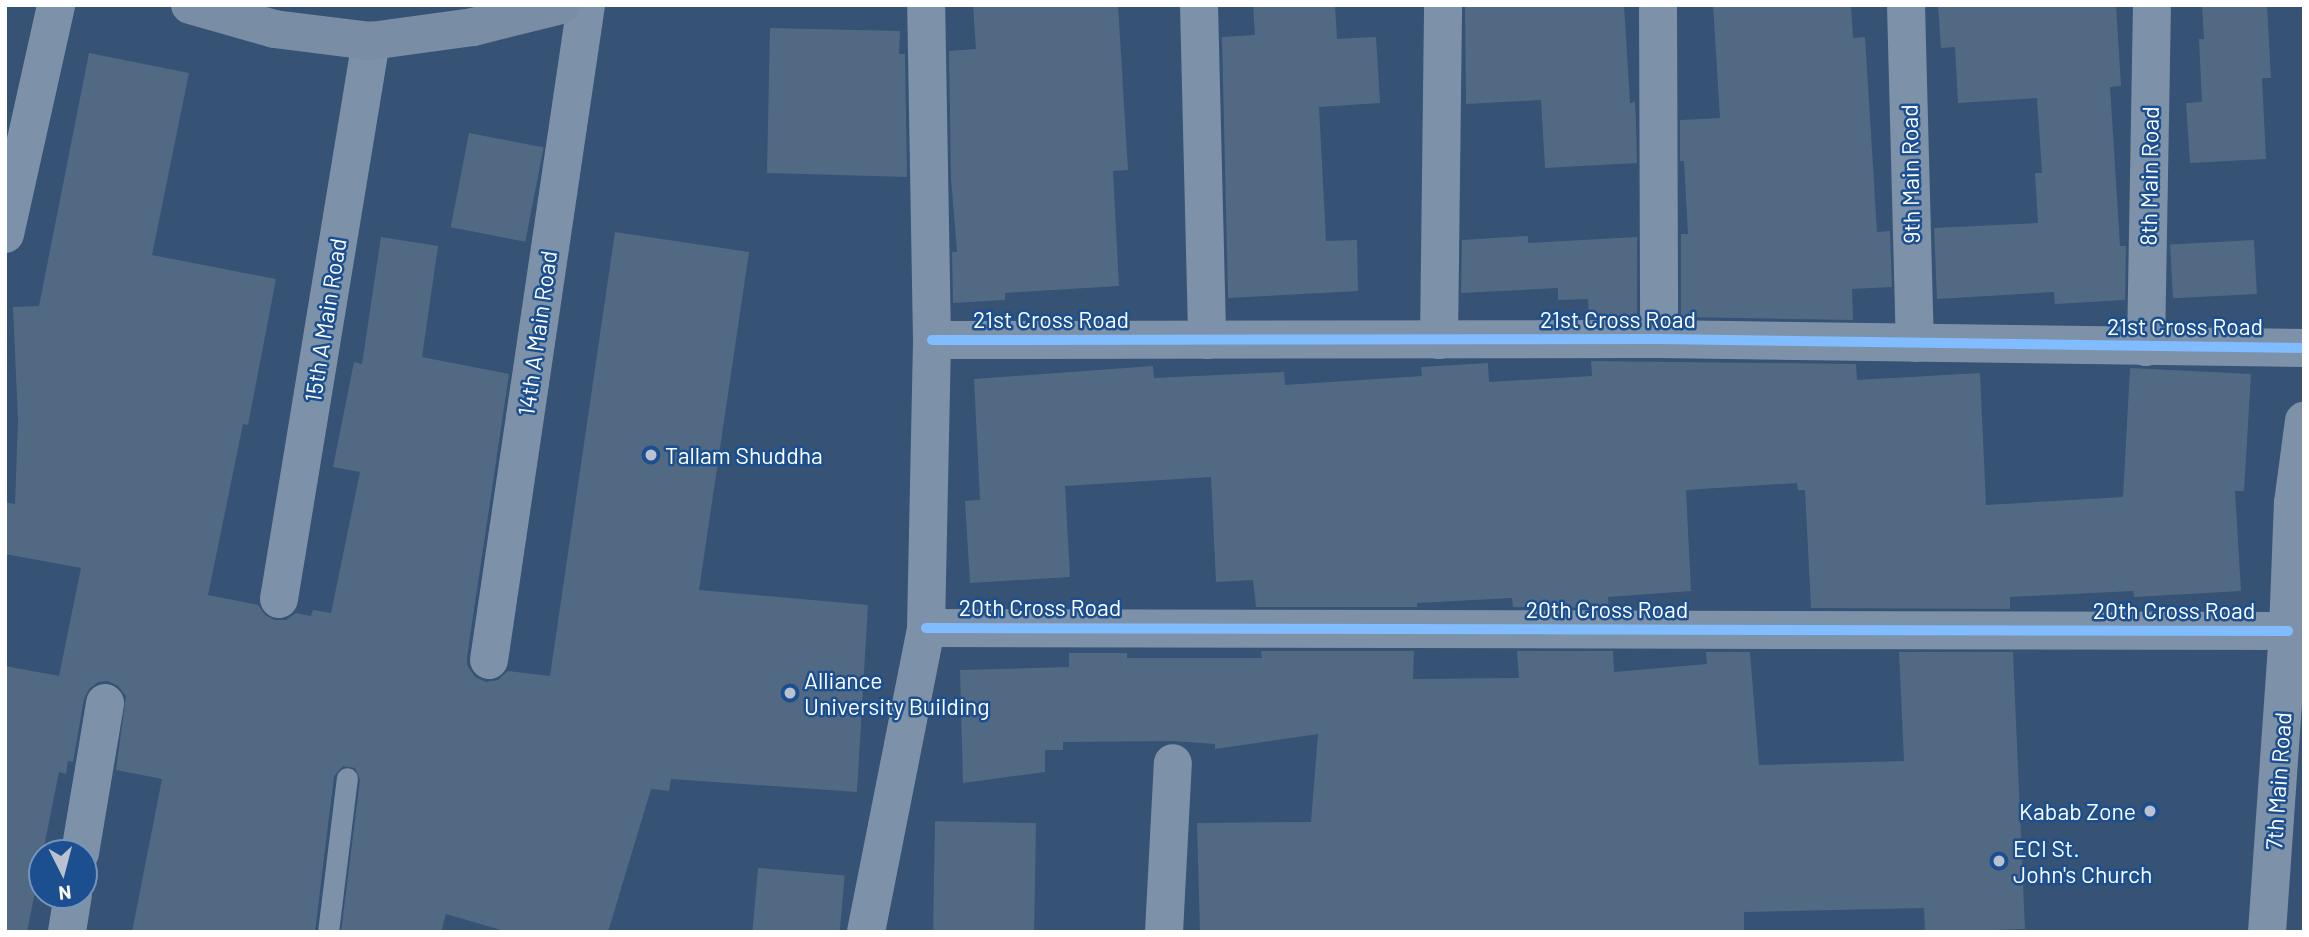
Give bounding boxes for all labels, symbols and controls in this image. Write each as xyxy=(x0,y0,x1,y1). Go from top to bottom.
street label: 9th Main Road xyxy=(1895,104,1925,244)
street label: 8th Main Road xyxy=(2134,106,2164,246)
street label: 15th A Main Road xyxy=(298,236,352,404)
street label: 14th A Main Road xyxy=(512,249,562,417)
street label: 21st Cross Road xyxy=(973,305,1129,333)
street label: 21st Cross Road xyxy=(1540,305,1696,333)
street label: 21st Cross Road xyxy=(2107,312,2263,340)
place label: Tallam Shuddha xyxy=(665,441,823,469)
marker: Tallam Shuddha xyxy=(643,447,659,463)
street label: 20th Cross Road xyxy=(959,593,1121,621)
street label: 20th Cross Road xyxy=(1526,595,1688,623)
street label: 20th Cross Road xyxy=(2093,596,2255,624)
place label: Alliance University Building xyxy=(804,666,989,720)
marker: Alliance University Building xyxy=(782,685,798,701)
street label: 7th Main Road xyxy=(2259,711,2297,851)
place label: Kabab Zone xyxy=(2019,797,2136,825)
marker: Kabab Zone xyxy=(2142,803,2158,819)
place label: ECI St. John's Church xyxy=(2013,834,2152,888)
north arrow xyxy=(28,839,98,909)
marker: ECI St. John's Church xyxy=(1991,853,2007,869)
text: N xyxy=(58,881,73,905)

